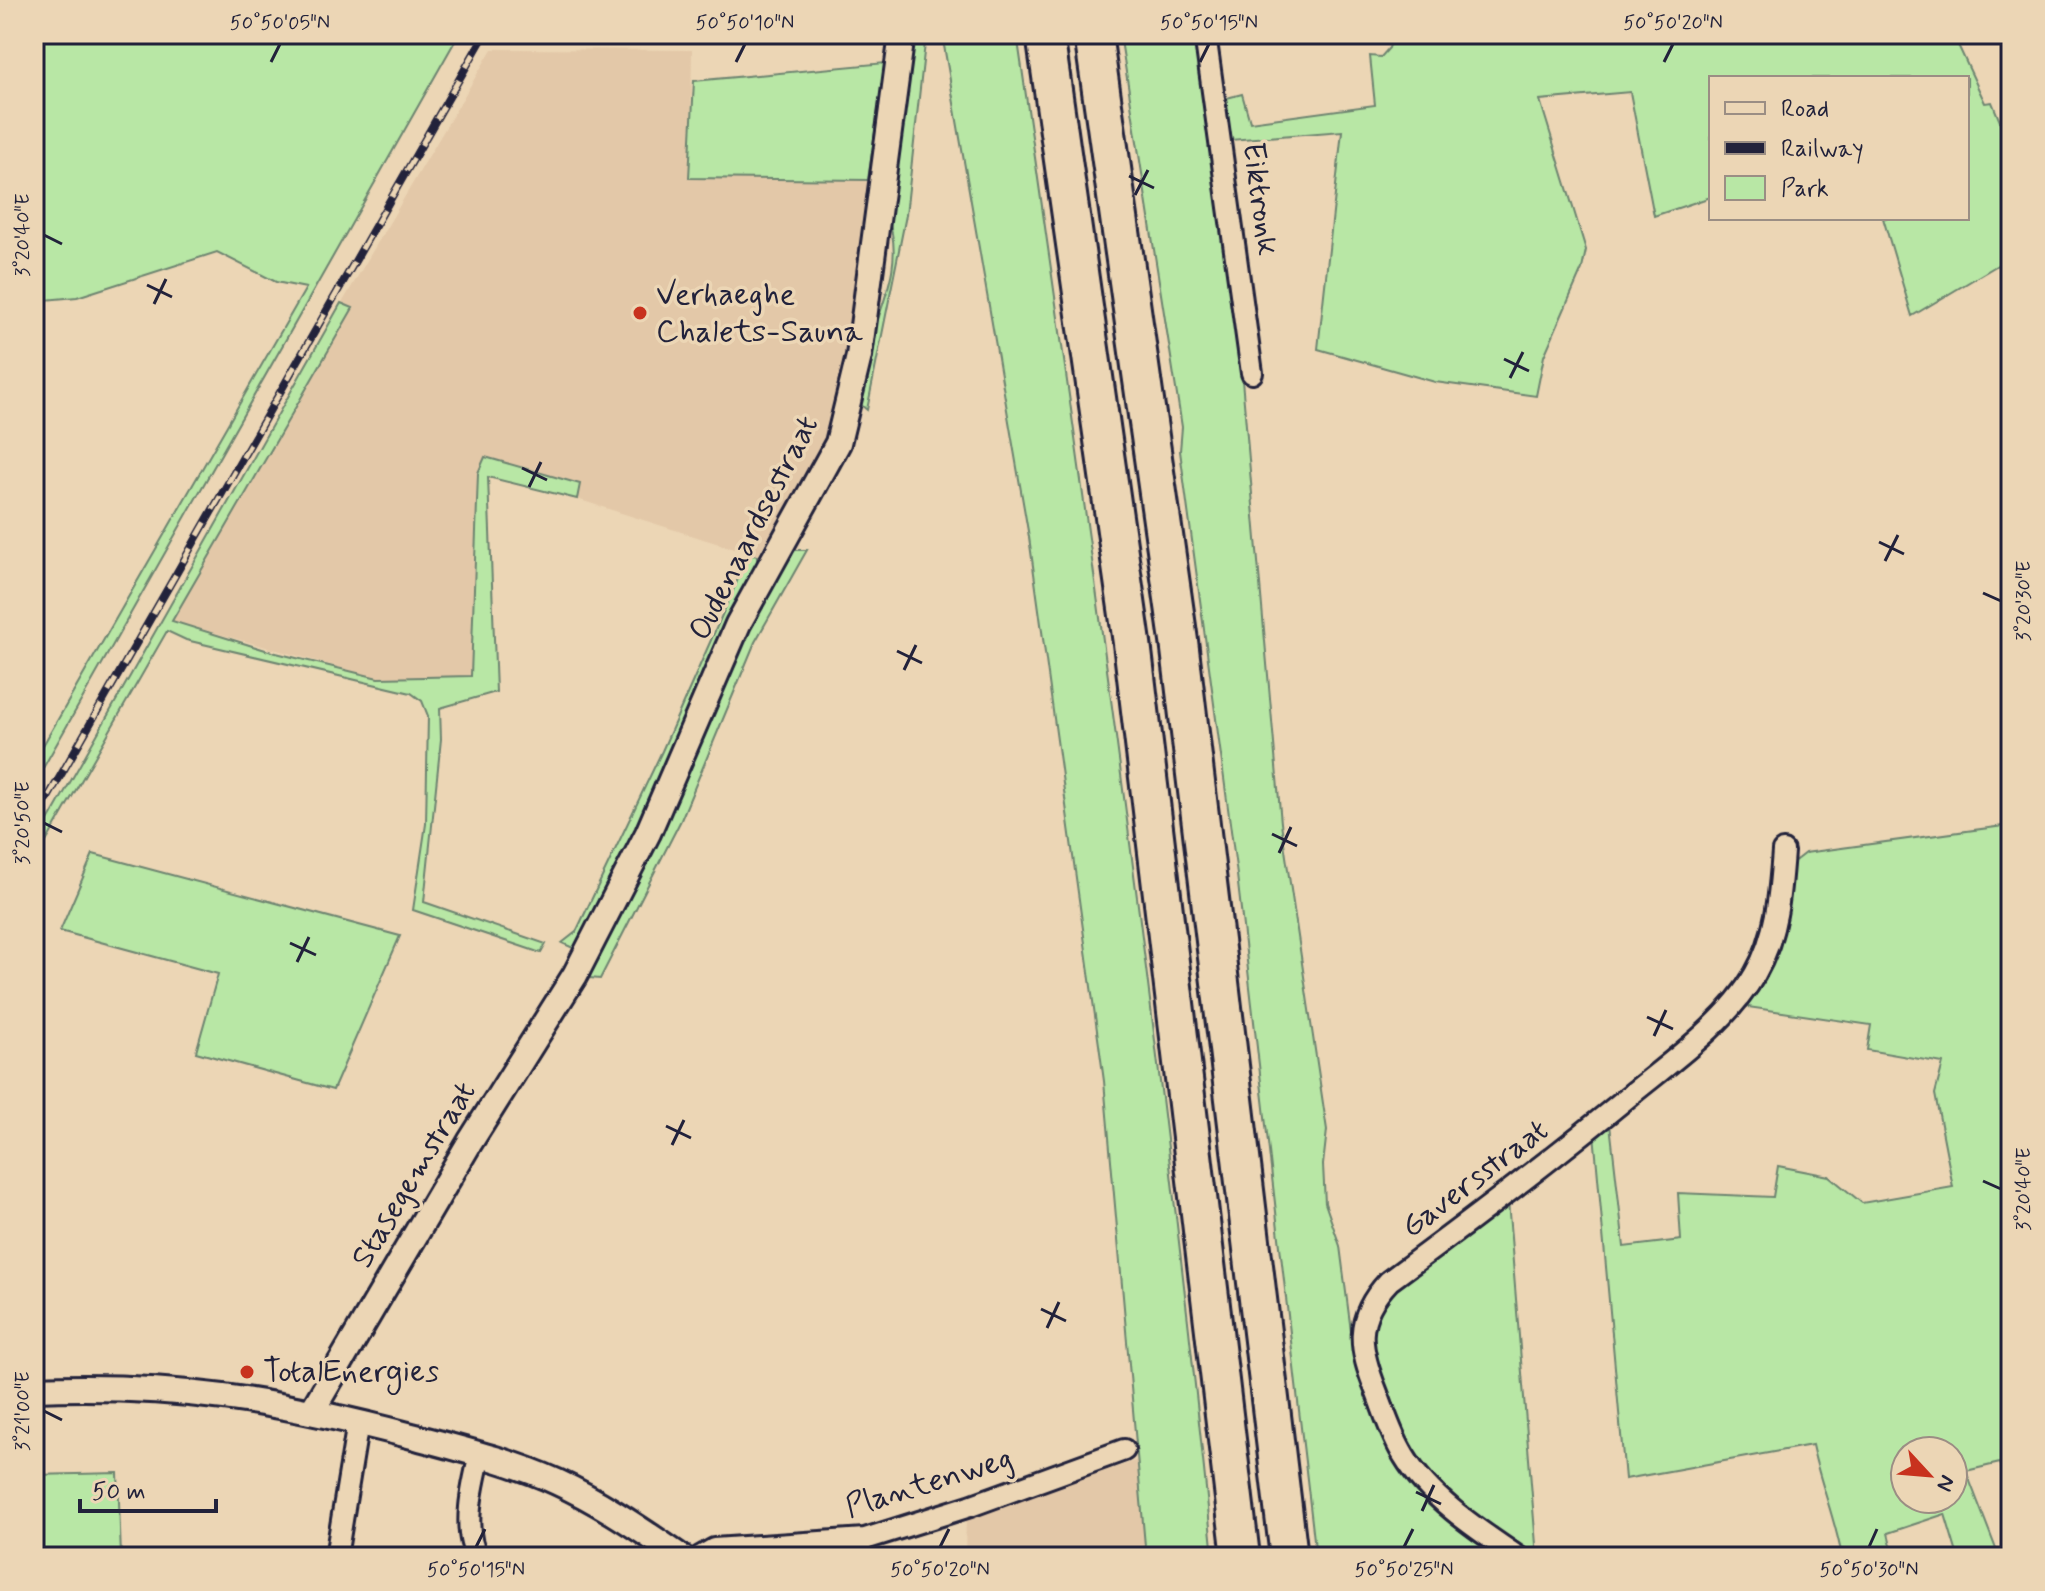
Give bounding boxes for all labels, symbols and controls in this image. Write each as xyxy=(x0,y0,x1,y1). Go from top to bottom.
text: 50°50'05"N xyxy=(230,10,330,37)
text: 50°50'10"N xyxy=(696,10,794,37)
text: 50°50'15"N xyxy=(1160,10,1258,37)
text: 50°50'20"N xyxy=(1623,10,1723,37)
legend xyxy=(1709,76,1969,220)
text: Road xyxy=(1781,94,1829,125)
text: Railway xyxy=(1781,134,1864,165)
street label: Eiktronk xyxy=(1231,140,1289,258)
text: Park xyxy=(1781,174,1829,205)
text: 3°20'40"E xyxy=(10,193,37,277)
place label: Verhaeghe Chalets-Sauna xyxy=(656,274,863,353)
marker: Verhaeghe Chalets-Sauna xyxy=(631,304,649,322)
street label: Oudenaardsestraat xyxy=(679,408,829,648)
text: 3°20'30"E xyxy=(2011,561,2038,641)
text: 3°20'50"E xyxy=(10,781,37,865)
street label: Stasegemstraat xyxy=(342,1074,486,1276)
street label: Gaversstraat xyxy=(1393,1110,1557,1248)
text: 3°20'40"E xyxy=(2011,1147,2038,1231)
place label: TotalEnergies xyxy=(263,1351,439,1395)
marker: TotalEnergies xyxy=(238,1363,256,1381)
text: 3°21'00"E xyxy=(10,1371,37,1451)
north arrow xyxy=(1889,1435,1969,1515)
street label: Plantenweg xyxy=(840,1438,1018,1528)
scale bar xyxy=(80,1463,216,1513)
text: N xyxy=(1929,1470,1961,1496)
text: 50 m xyxy=(92,1477,146,1508)
text: 50°50'15"N xyxy=(427,1557,525,1584)
text: 50°50'20"N xyxy=(890,1557,990,1584)
text: 50°50'25"N xyxy=(1355,1557,1453,1584)
text: 50°50'30"N xyxy=(1820,1557,1918,1584)

